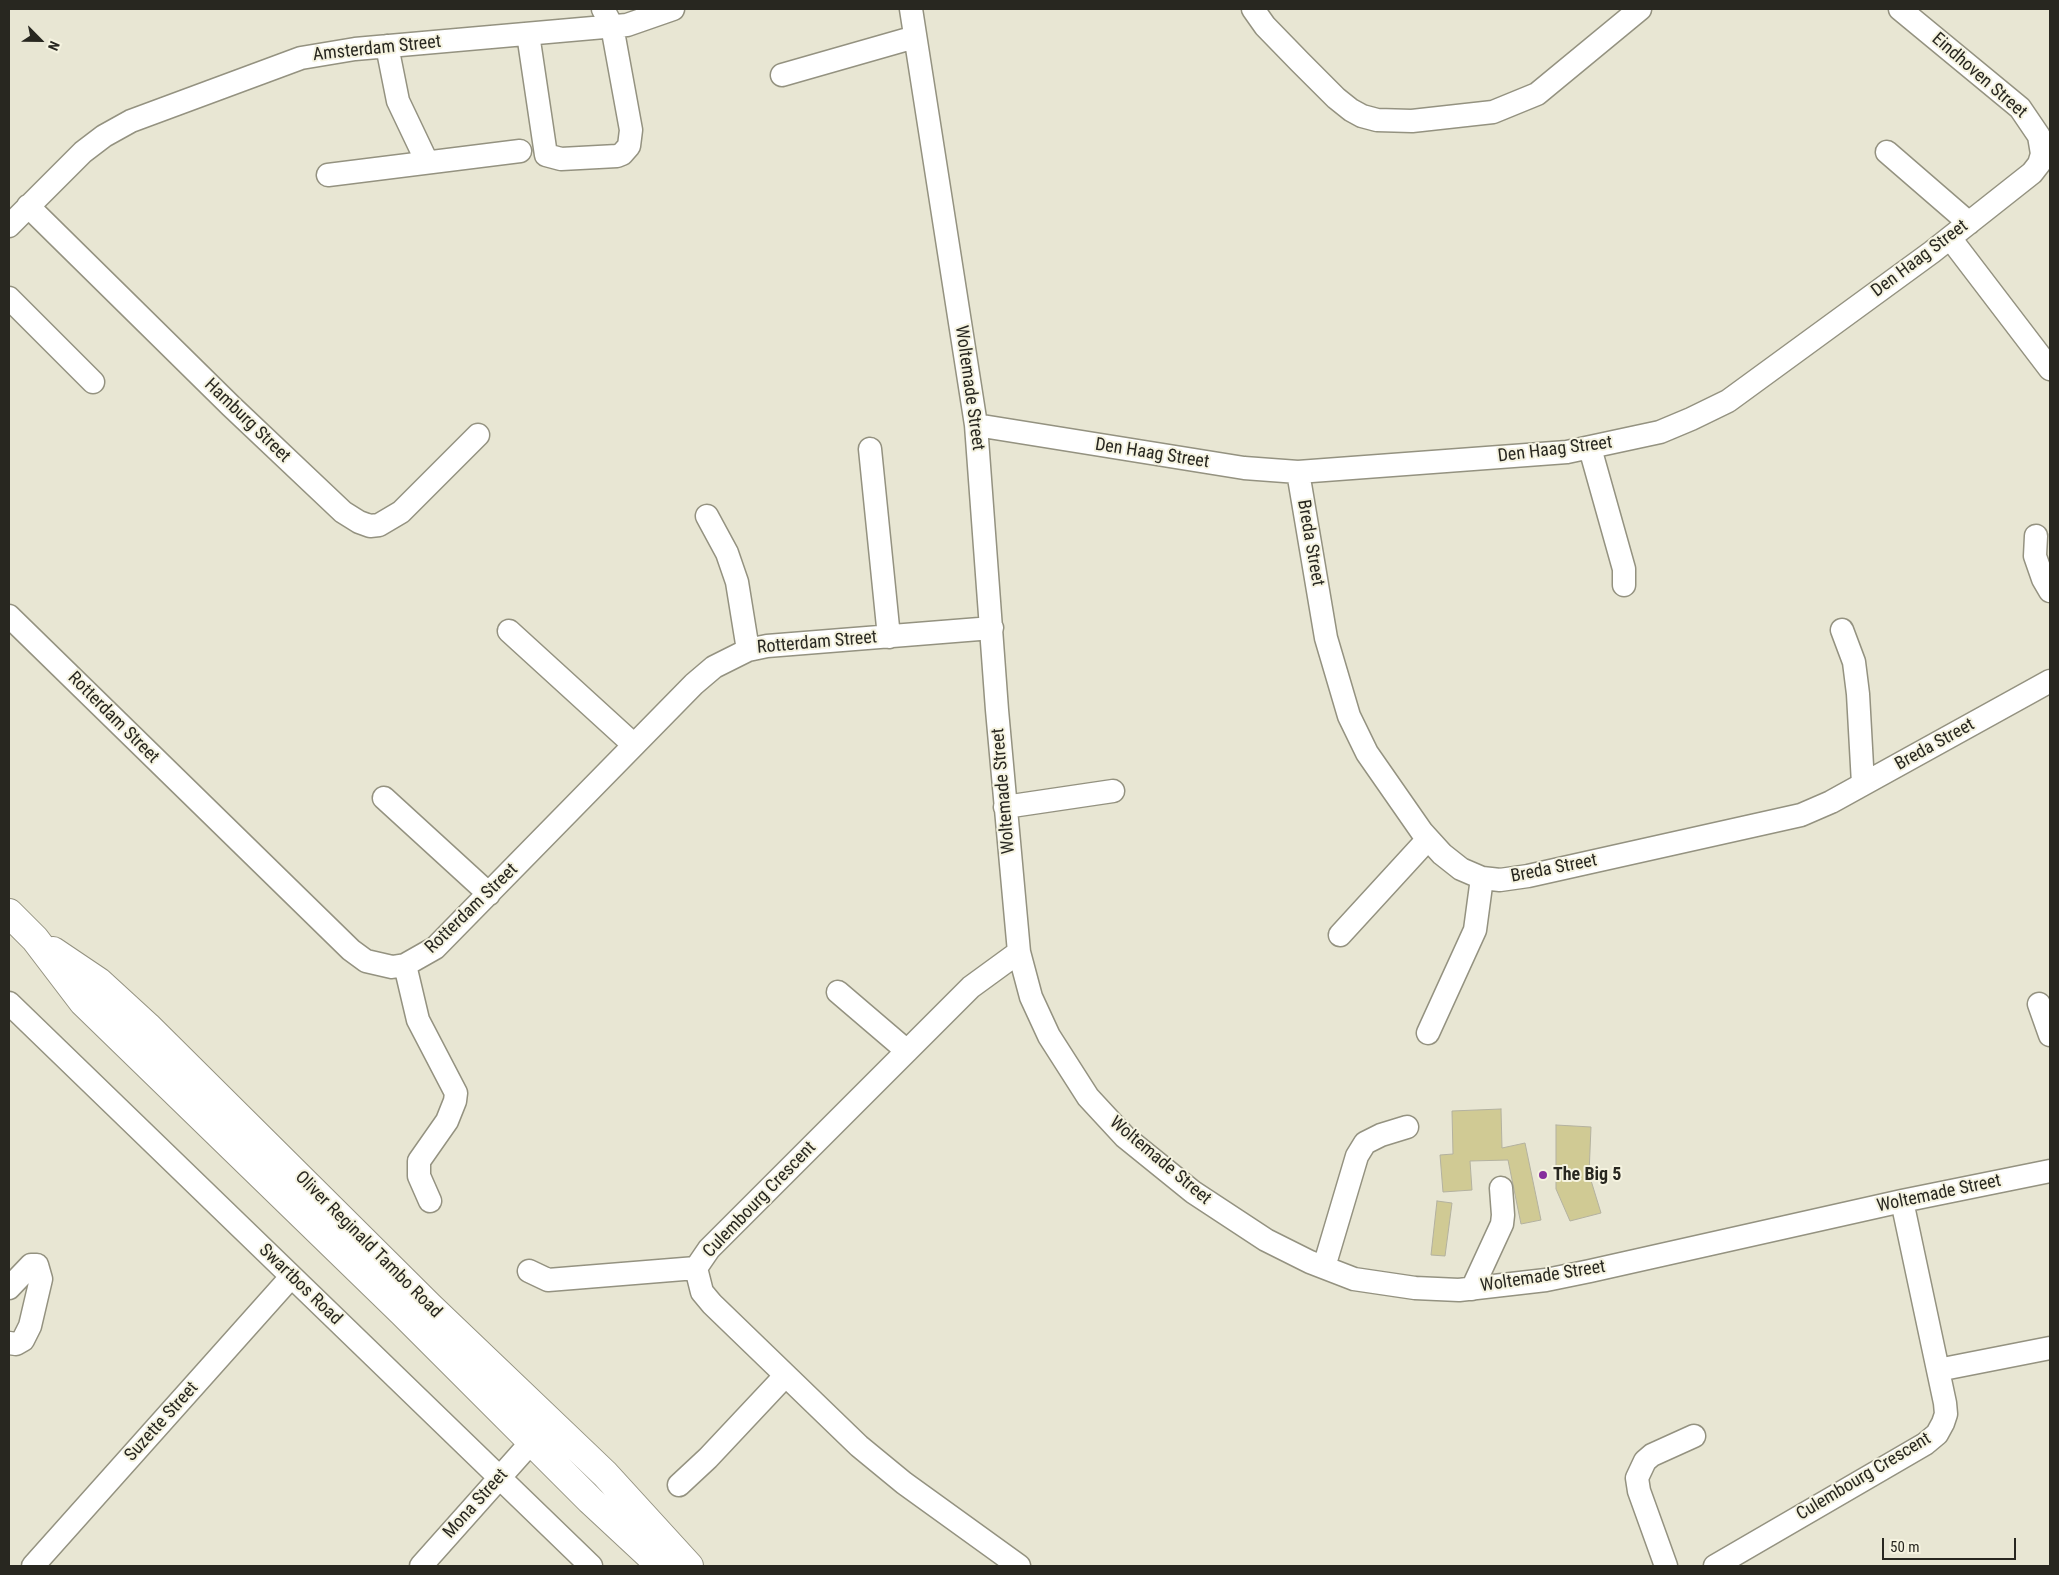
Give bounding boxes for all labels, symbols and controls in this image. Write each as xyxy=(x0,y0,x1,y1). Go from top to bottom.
north arrow xyxy=(15,15,65,65)
street label: Eindhoven Street xyxy=(1927,29,2031,123)
street label: Amsterdam Street xyxy=(312,32,442,66)
text: N xyxy=(45,39,63,53)
street label: Den Haag Street xyxy=(1868,216,1972,302)
street label: Woltemade Street xyxy=(950,324,988,452)
street label: Hamburg Street xyxy=(199,375,295,467)
street label: Den Haag Street xyxy=(1497,432,1613,468)
street label: Den Haag Street xyxy=(1093,434,1211,474)
street label: Breda Street xyxy=(1292,498,1328,588)
street label: Rotterdam Street xyxy=(756,627,878,659)
street label: Rotterdam Street xyxy=(63,668,163,768)
street label: Breda Street xyxy=(1892,714,1978,776)
street label: Woltemade Street xyxy=(988,727,1020,855)
street label: Breda Street xyxy=(1509,850,1599,888)
street label: Rotterdam Street xyxy=(421,859,523,959)
street label: Woltemade Street xyxy=(1105,1112,1215,1210)
street label: Culembourg Crescent xyxy=(699,1137,821,1263)
place label: The Big 5 xyxy=(1553,1164,1621,1186)
street label: Oliver Reginald Tambo Road xyxy=(290,1167,446,1323)
marker: The Big 5 xyxy=(1537,1169,1549,1181)
street label: Woltemade Street xyxy=(1875,1170,2003,1218)
street label: Swartbos Road xyxy=(254,1240,346,1330)
street label: Woltemade Street xyxy=(1479,1256,1607,1298)
street label: Suzette Street xyxy=(121,1378,203,1466)
street label: Culembourg Crescent xyxy=(1793,1428,1935,1526)
street label: Mona Street xyxy=(439,1465,513,1543)
scale bar xyxy=(1884,1528,2018,1560)
text: 50 m xyxy=(1890,1538,1920,1556)

